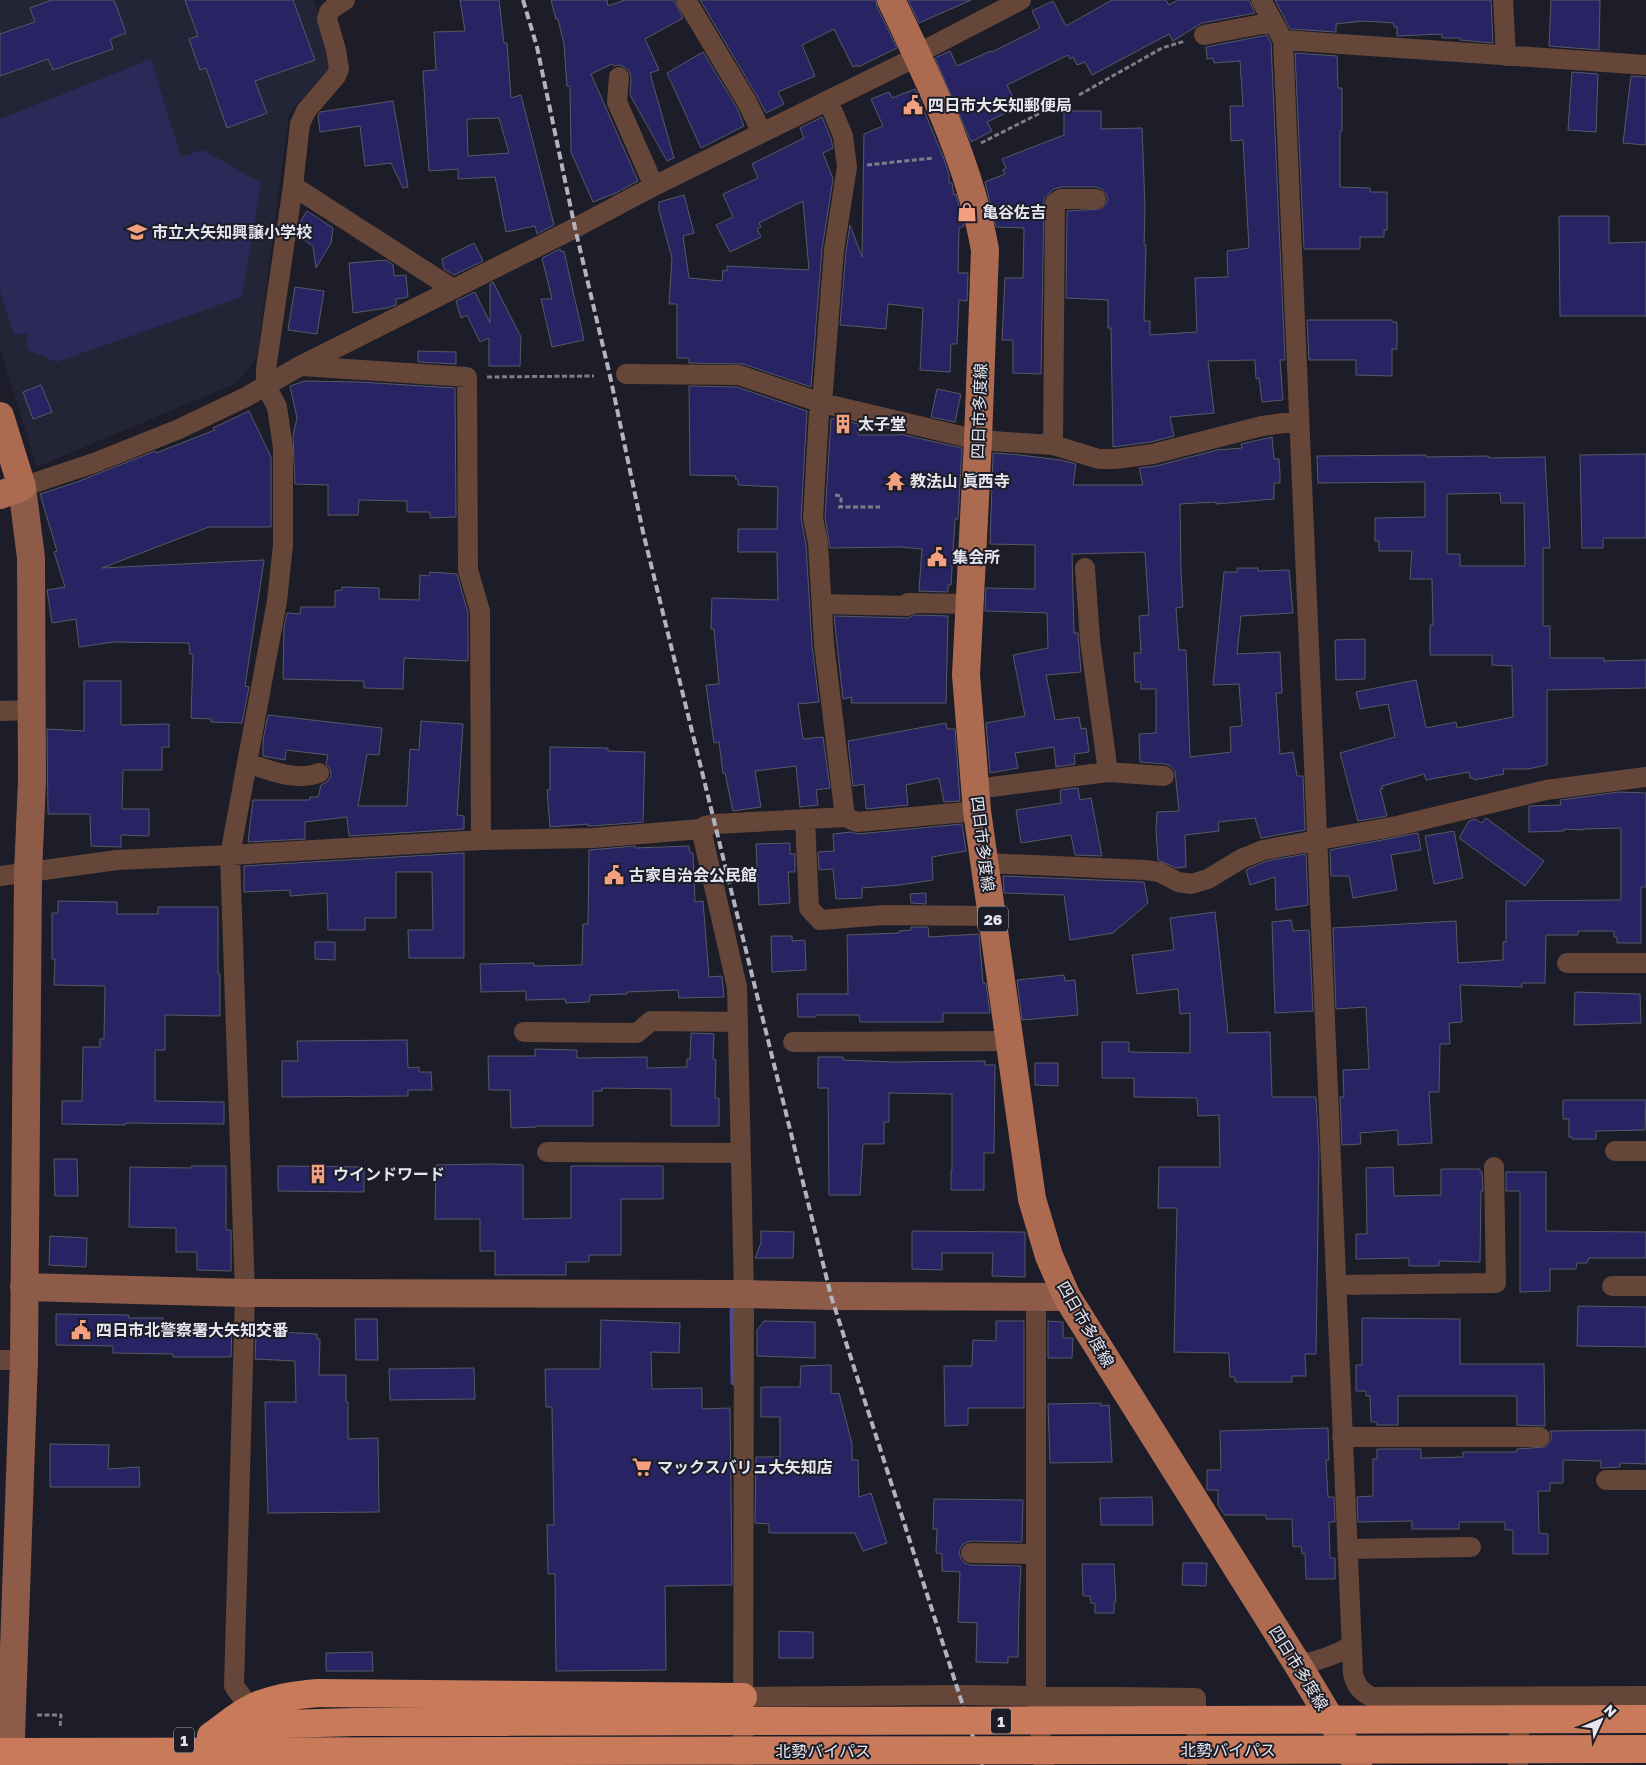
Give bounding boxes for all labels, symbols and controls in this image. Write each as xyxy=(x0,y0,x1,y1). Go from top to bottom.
public building icon: 四日市大矢知郵便局 xyxy=(902,94,924,116)
place label: 四日市大矢知郵便局 xyxy=(928,95,1072,115)
shop icon: 亀谷佐吉 xyxy=(956,201,978,223)
place label: 亀谷佐吉 xyxy=(982,202,1046,222)
school or university icon: 市立大矢知興譲小学校 xyxy=(126,221,148,243)
place label: 市立大矢知興譲小学校 xyxy=(152,222,312,242)
street label: 四日市多度線 xyxy=(967,363,991,459)
building icon: 太子堂 xyxy=(832,413,854,435)
place label: 太子堂 xyxy=(858,414,906,434)
temple icon: 教法山 眞西寺 xyxy=(884,470,906,492)
place label: 教法山 眞西寺 xyxy=(910,471,1010,491)
public building icon: 集会所 xyxy=(926,546,948,568)
place label: 集会所 xyxy=(952,547,1000,567)
street label: 四日市多度線 xyxy=(967,795,999,893)
public building icon: 古家自治会公民館 xyxy=(603,864,625,886)
place label: 古家自治会公民館 xyxy=(629,865,757,885)
road number: 26 xyxy=(978,906,1008,932)
building icon: ウインドワード xyxy=(307,1163,329,1185)
place label: ウインドワード xyxy=(333,1164,445,1184)
street label: 四日市多度線 xyxy=(1053,1277,1119,1371)
public building icon: 四日市北警察署大矢知交番 xyxy=(70,1319,92,1341)
place label: 四日市北警察署大矢知交番 xyxy=(96,1320,288,1340)
supermarket icon: マックスバリュ大矢知店 xyxy=(631,1456,653,1478)
place label: マックスバリュ大矢知店 xyxy=(657,1457,833,1477)
street label: 四日市多度線 xyxy=(1265,1622,1333,1714)
north arrow xyxy=(1576,1695,1626,1745)
text: N xyxy=(1601,1701,1621,1720)
road number: 1 xyxy=(991,1708,1011,1734)
road number: 1 xyxy=(174,1728,194,1752)
street label: 北勢バイパス xyxy=(1180,1740,1276,1760)
street label: 北勢バイパス xyxy=(775,1741,871,1761)

